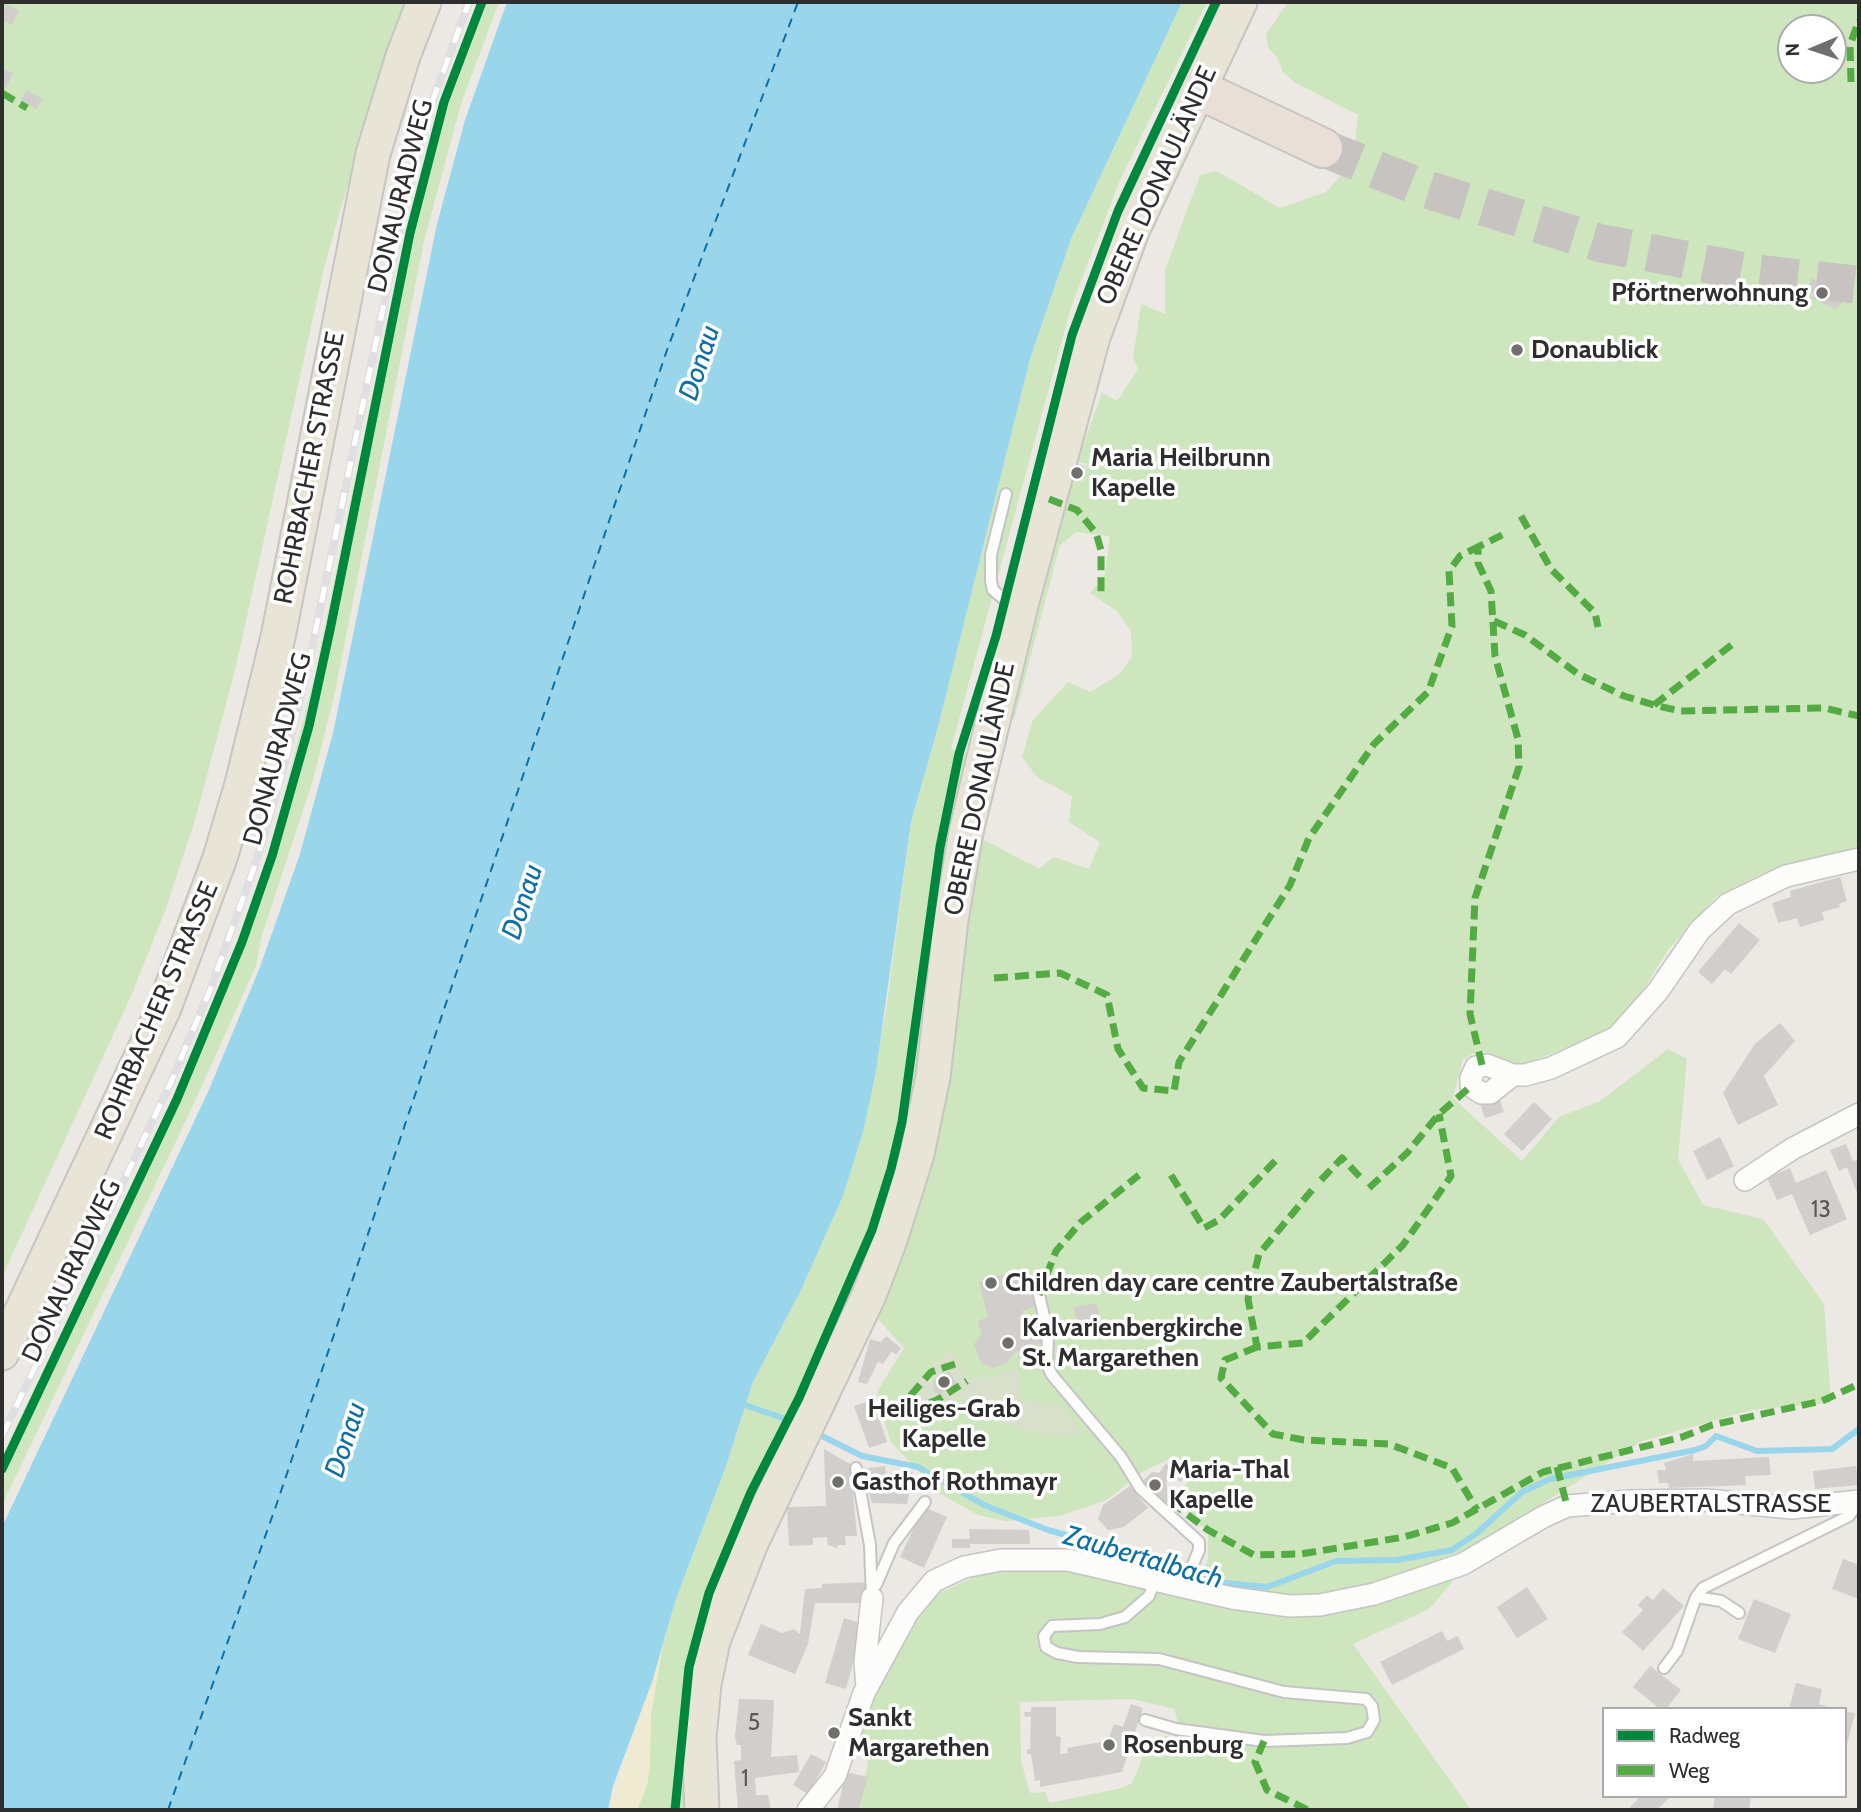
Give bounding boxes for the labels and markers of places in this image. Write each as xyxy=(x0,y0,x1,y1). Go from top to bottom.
place label: Pförtnerwohnung xyxy=(1611,277,1808,309)
marker: Pförtnerwohnung xyxy=(1814,285,1830,301)
place label: Donaublick xyxy=(1531,334,1658,366)
marker: Donaublick xyxy=(1509,342,1525,358)
place label: Maria Heilbrunn Kapelle xyxy=(1091,442,1271,504)
marker: Maria Heilbrunn Kapelle xyxy=(1069,465,1085,481)
place label: Children day care centre Zaubertalstraße xyxy=(1005,1267,1458,1299)
marker: Children day care centre Zaubertalstraße xyxy=(983,1275,999,1291)
place label: Kalvarienbergkirche St. Margarethen xyxy=(1022,1312,1243,1374)
marker: Kalvarienbergkirche St. Margarethen xyxy=(1000,1335,1016,1351)
marker: Heiliges-Grab Kapelle xyxy=(936,1374,952,1390)
place label: Heiliges-Grab Kapelle xyxy=(868,1393,1020,1454)
place label: Maria-Thal Kapelle xyxy=(1169,1454,1289,1516)
place label: Gasthof Rothmayr xyxy=(852,1466,1057,1498)
marker: Gasthof Rothmayr xyxy=(830,1474,846,1490)
marker: Maria-Thal Kapelle xyxy=(1147,1477,1163,1493)
place label: Sankt Margarethen xyxy=(848,1702,990,1764)
marker: Sankt Margarethen xyxy=(826,1725,842,1741)
place label: Rosenburg xyxy=(1123,1729,1243,1761)
marker: Rosenburg xyxy=(1101,1737,1117,1753)

